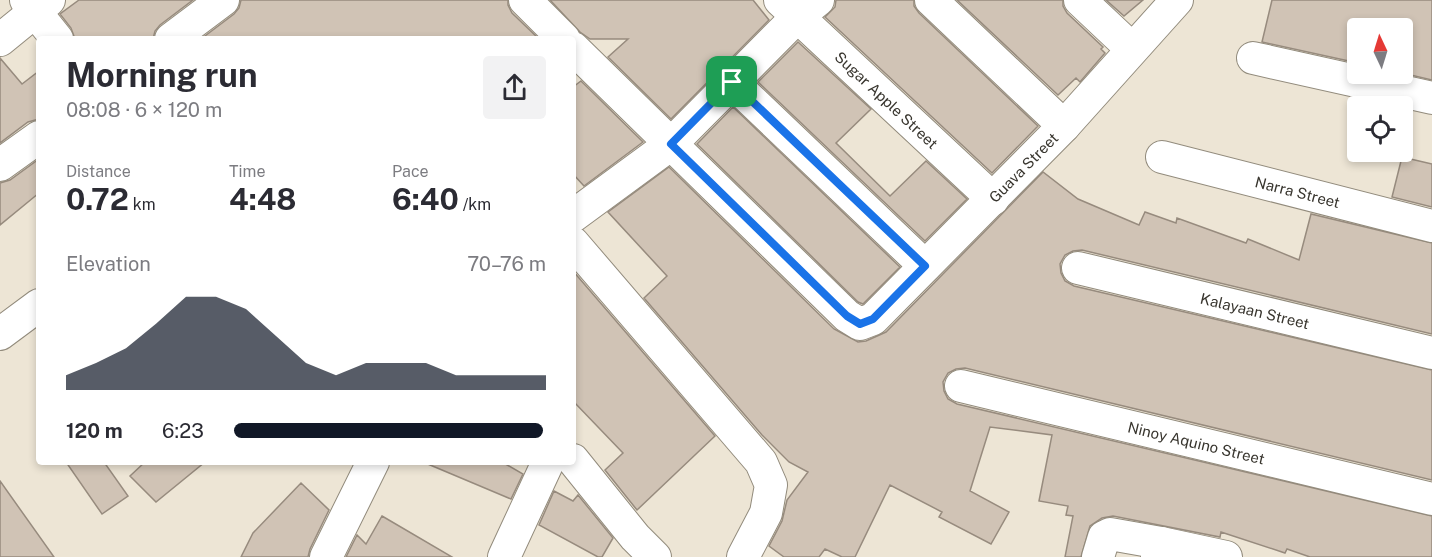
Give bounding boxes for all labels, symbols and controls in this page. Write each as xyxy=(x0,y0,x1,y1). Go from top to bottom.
north arrow xyxy=(1347,18,1413,84)
map controls xyxy=(1347,18,1413,162)
street label: Sugar Apple Street xyxy=(832,48,942,152)
text: Morning run xyxy=(66,56,258,94)
button: share xyxy=(483,56,546,119)
pin xyxy=(706,56,757,107)
icon: arrive xyxy=(715,65,748,98)
button: locate xyxy=(1347,96,1413,162)
text: 08:08 · 6 × 120 m xyxy=(66,98,222,122)
street label: Guava Street xyxy=(985,129,1061,206)
text: Distance xyxy=(66,162,131,181)
text: Time xyxy=(229,162,265,181)
text: Pace xyxy=(392,162,429,181)
street label: Narra Street xyxy=(1253,173,1342,211)
text: 0.72 xyxy=(66,181,129,217)
text: 4:48 xyxy=(229,181,296,217)
text: 6:40 xyxy=(392,181,459,217)
text: km xyxy=(129,195,156,214)
text: /km xyxy=(459,195,491,214)
text: Elevation xyxy=(66,252,151,276)
text: 70–76 m xyxy=(467,252,546,276)
street label: Kalayaan Street xyxy=(1199,289,1311,332)
street label: Ninoy Aquino Street xyxy=(1126,418,1267,467)
text: 120 m xyxy=(66,419,123,443)
text: 6:23 xyxy=(162,419,204,443)

